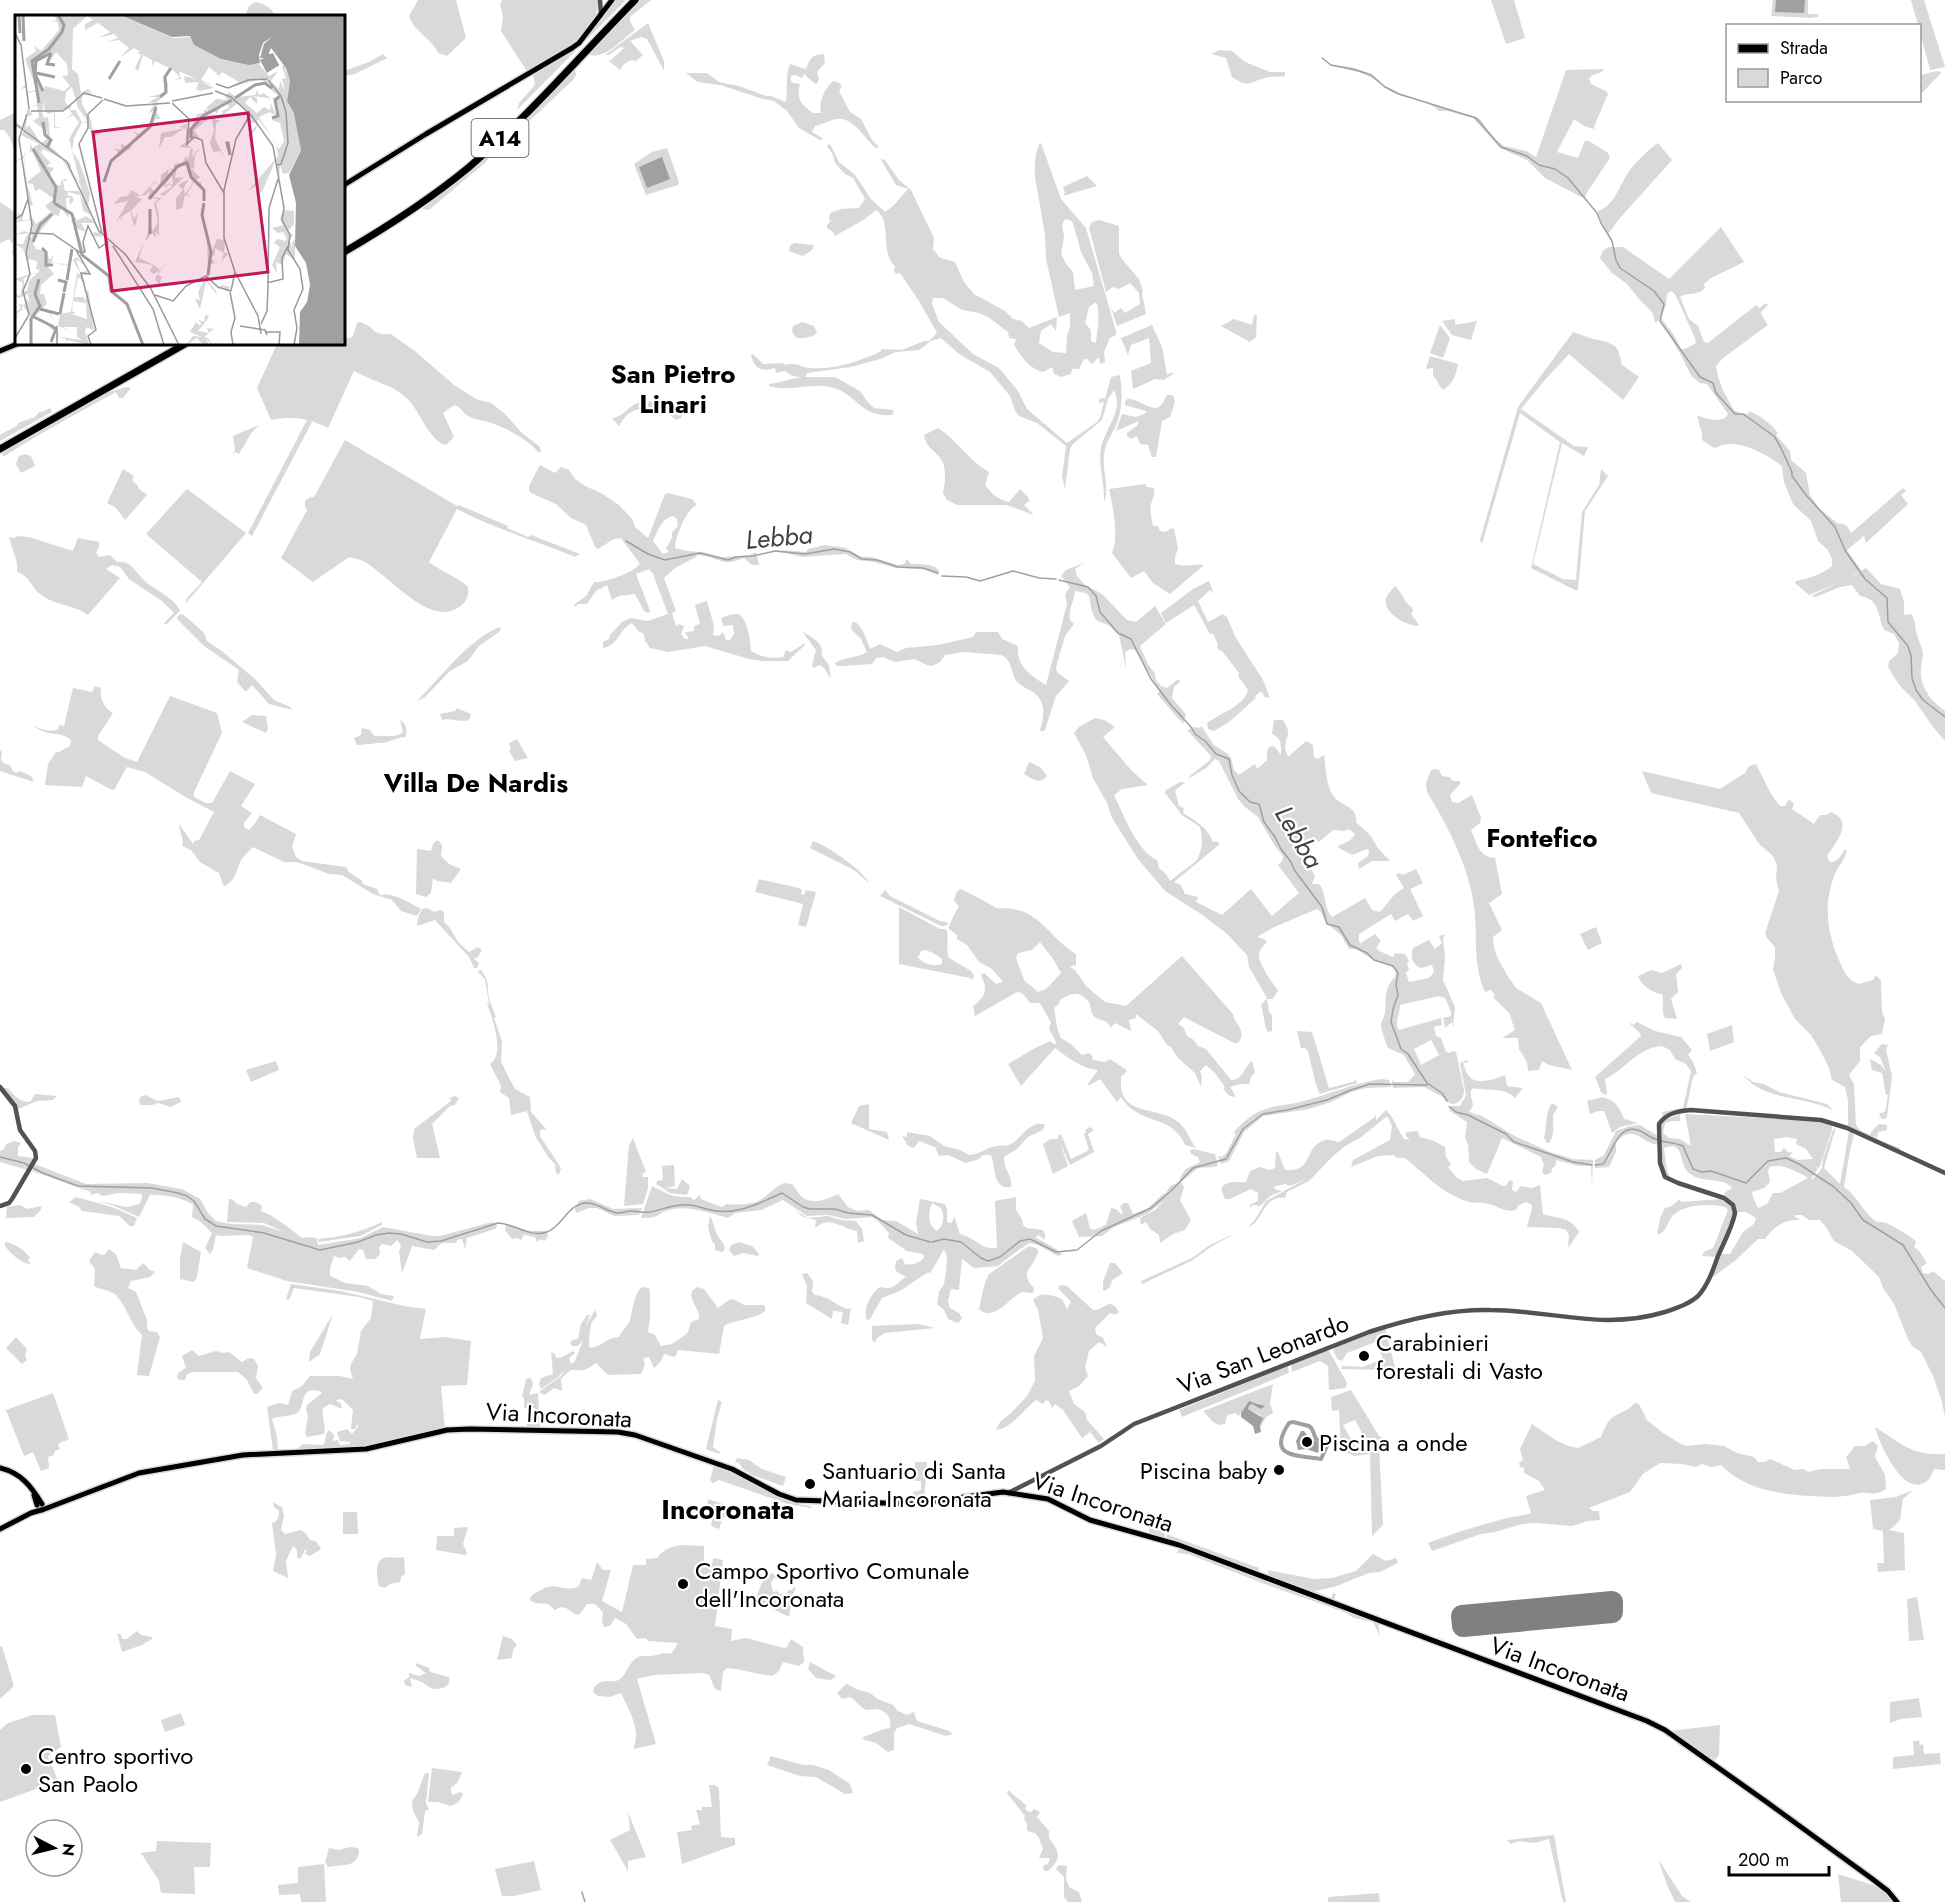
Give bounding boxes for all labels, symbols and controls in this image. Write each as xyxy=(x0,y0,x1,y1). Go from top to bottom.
inset map xyxy=(15,15,345,345)
legend xyxy=(1726,24,1921,102)
text: Strada xyxy=(1780,35,1828,61)
text: Parco xyxy=(1780,65,1822,91)
road number: A14 xyxy=(472,119,528,157)
district label: San Pietro Linari xyxy=(610,355,736,423)
water label: Lebba xyxy=(744,515,815,559)
district label: Villa De Nardis xyxy=(383,764,568,802)
water label: Lebba xyxy=(1265,798,1333,876)
district label: Fontefico xyxy=(1486,819,1598,857)
street label: Via San Leonardo xyxy=(1172,1305,1354,1403)
place label: Carabinieri forestali di Vasto xyxy=(1376,1325,1543,1388)
marker: Carabinieri forestali di Vasto xyxy=(1357,1349,1371,1363)
street label: Via Incoronata xyxy=(485,1394,633,1436)
place label: Piscina a onde xyxy=(1319,1425,1468,1460)
marker: Piscina a onde xyxy=(1300,1435,1314,1449)
place label: Santuario di Santa Maria Incoronata xyxy=(822,1453,1006,1516)
place label: Piscina baby xyxy=(1140,1453,1267,1488)
street label: Via Incoronata xyxy=(1028,1463,1178,1541)
marker: Piscina baby xyxy=(1272,1463,1286,1477)
marker: Santuario di Santa Maria Incoronata xyxy=(803,1477,817,1491)
district label: Incoronata xyxy=(661,1490,795,1529)
place label: Campo Sportivo Comunale dell'Incoronata xyxy=(695,1553,969,1616)
marker: Campo Sportivo Comunale dell'Incoronata xyxy=(676,1577,690,1591)
street label: Via Incoronata xyxy=(1485,1628,1635,1710)
place label: Centro sportivo San Paolo xyxy=(38,1738,193,1801)
marker: Centro sportivo San Paolo xyxy=(19,1762,33,1776)
north arrow xyxy=(24,1818,84,1878)
scale bar xyxy=(1729,1839,1830,1877)
text: N xyxy=(56,1842,81,1857)
text: 200 m xyxy=(1738,1847,1789,1873)

